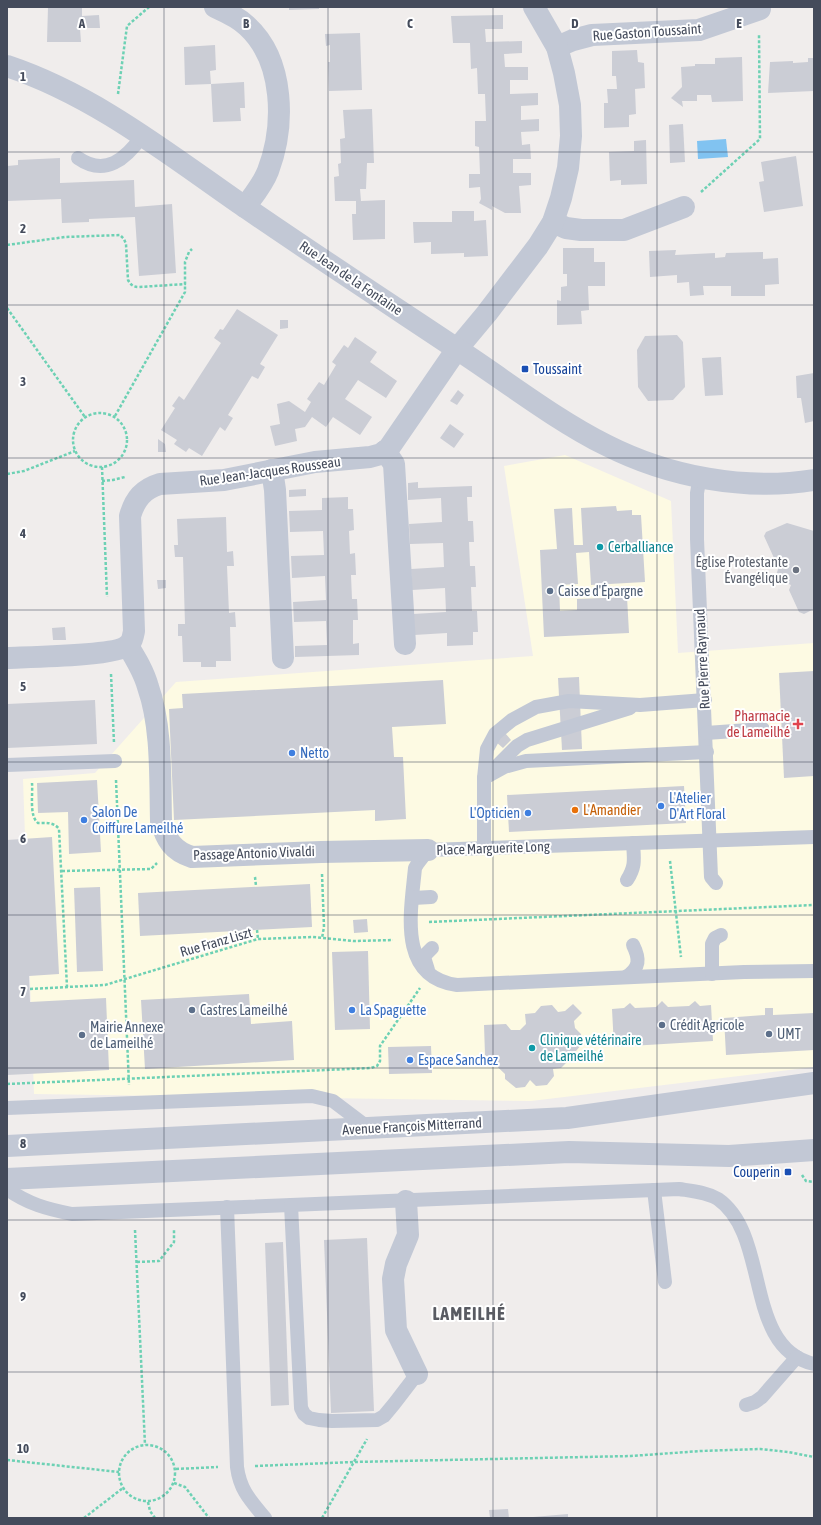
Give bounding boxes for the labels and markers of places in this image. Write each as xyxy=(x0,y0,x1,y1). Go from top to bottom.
place label: Toussaint xyxy=(533,361,582,377)
marker: Toussaint xyxy=(520,364,530,374)
place label: Cerballiance xyxy=(608,539,673,555)
marker: Cerballiance xyxy=(595,542,605,552)
place label: Église Protestante Évangélique xyxy=(696,554,788,586)
marker: Église Protestante Évangélique xyxy=(791,565,801,575)
place label: Caisse d'Épargne xyxy=(558,583,643,599)
marker: Caisse d'Épargne xyxy=(545,586,555,596)
place label: Pharmacie de Lameilhé xyxy=(727,708,790,740)
marker: Pharmacie de Lameilhé xyxy=(793,719,803,729)
place label: Netto xyxy=(300,745,329,761)
marker: Netto xyxy=(287,748,297,758)
place label: L'Atelier D'Art Floral xyxy=(669,790,726,822)
marker: L'Atelier D'Art Floral xyxy=(656,801,666,811)
place label: L'Amandier xyxy=(583,802,641,818)
place label: Salon De Coiffure Lameilhé xyxy=(92,804,183,836)
place label: L'Opticien xyxy=(469,805,520,821)
marker: L'Amandier xyxy=(570,805,580,815)
marker: L'Opticien xyxy=(523,808,533,818)
marker: Salon De Coiffure Lameilhé xyxy=(79,815,89,825)
place label: Castres Lameilhé xyxy=(200,1002,288,1018)
place label: La Spaguette xyxy=(360,1002,426,1018)
marker: Castres Lameilhé xyxy=(187,1005,197,1015)
marker: La Spaguette xyxy=(347,1005,357,1015)
place label: Crédit Agricole xyxy=(670,1017,744,1033)
place label: Mairie Annexe de Lameilhé xyxy=(90,1019,163,1051)
marker: Crédit Agricole xyxy=(657,1020,667,1030)
place label: UMT xyxy=(777,1026,801,1042)
marker: UMT xyxy=(764,1029,774,1039)
marker: Mairie Annexe de Lameilhé xyxy=(77,1030,87,1040)
place label: Clinique vétérinaire de Lameilhé xyxy=(540,1032,642,1064)
marker: Clinique vétérinaire de Lameilhé xyxy=(527,1043,537,1053)
place label: Espace Sanchez xyxy=(418,1052,498,1068)
marker: Espace Sanchez xyxy=(405,1055,415,1065)
place label: Couperin xyxy=(733,1164,780,1180)
marker: Couperin xyxy=(783,1167,793,1177)

